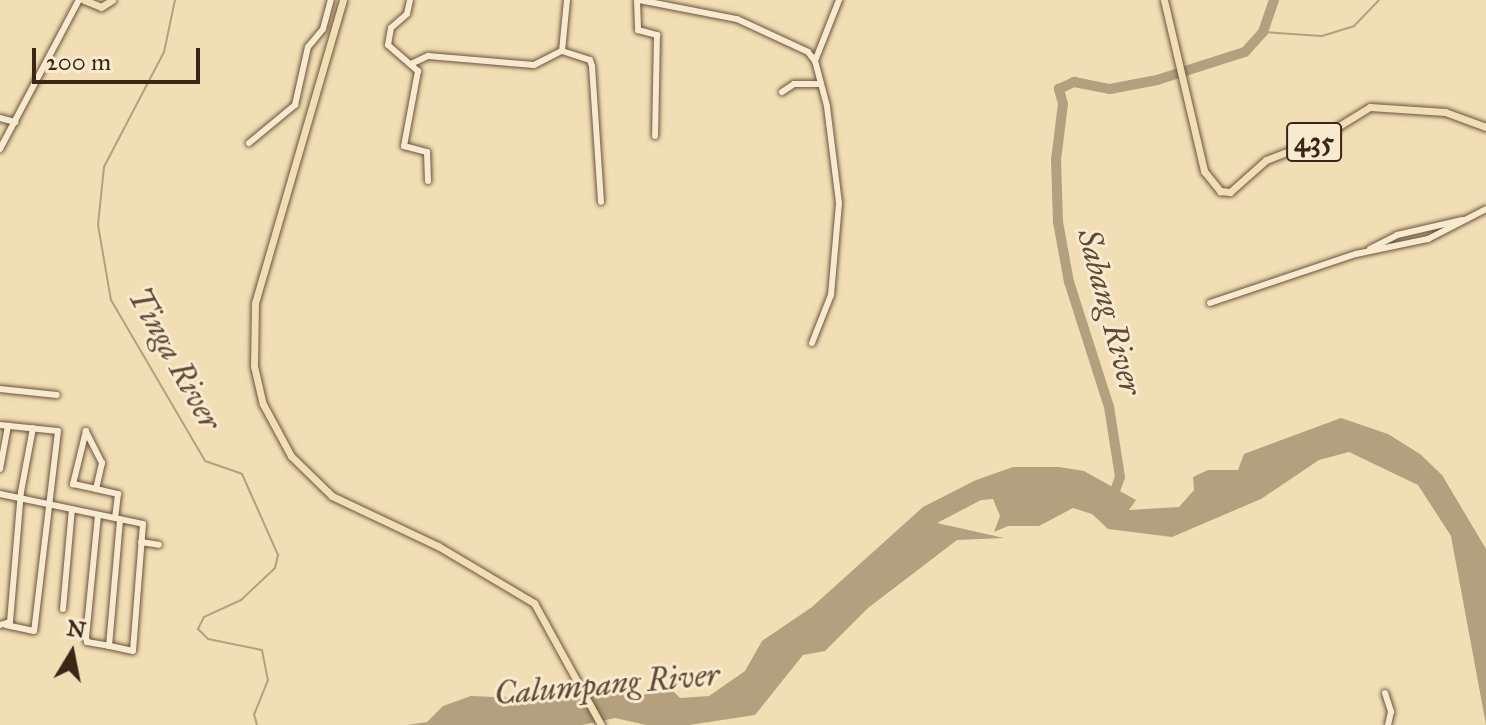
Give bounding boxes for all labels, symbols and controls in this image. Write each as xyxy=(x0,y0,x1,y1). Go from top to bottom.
scale bar xyxy=(36,32,204,82)
text: 200 m xyxy=(46,47,111,77)
road number: 435 xyxy=(1286,118,1342,166)
water label: Sabang River xyxy=(1068,225,1150,399)
water label: Tinga River xyxy=(119,281,229,437)
north arrow xyxy=(32,613,112,693)
text: N xyxy=(65,614,88,644)
water label: Calumpang River xyxy=(493,656,721,714)

